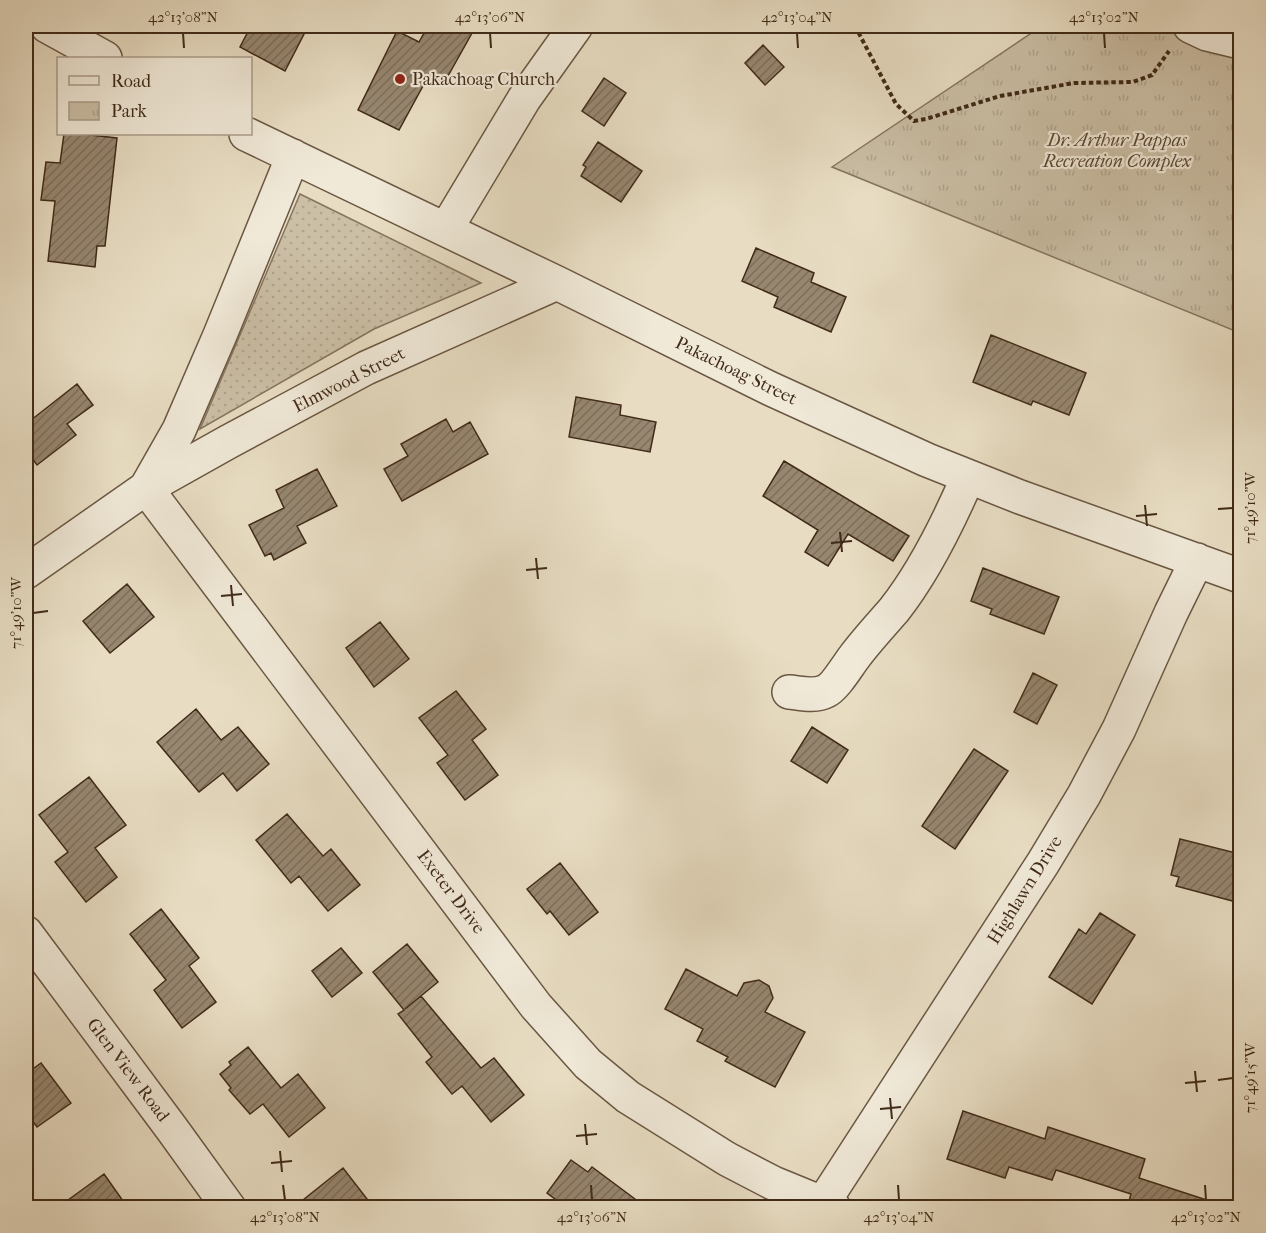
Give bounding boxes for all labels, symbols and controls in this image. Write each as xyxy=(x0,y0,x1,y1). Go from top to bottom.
text: 42°13'08"N xyxy=(148,8,219,26)
text: 42°13'06"N xyxy=(455,8,526,26)
text: 42°13'04"N xyxy=(762,8,833,26)
text: 42°13'02"N xyxy=(1069,8,1140,26)
legend xyxy=(57,57,252,135)
place label: Pakachoag Church xyxy=(412,69,555,90)
text: Road xyxy=(111,71,151,92)
marker: Pakachoag Church xyxy=(393,72,407,86)
text: Park xyxy=(111,101,148,122)
park label: Dr. Arthur Pappas Recreation Complex xyxy=(1042,130,1192,172)
street label: Pakachoag Street xyxy=(672,332,801,410)
street label: Elmwood Street xyxy=(289,342,409,417)
text: 71°49'10"W xyxy=(1241,471,1259,544)
text: 71°49'10"W xyxy=(7,576,25,649)
street label: Highlawn Drive xyxy=(983,832,1067,948)
street label: Exeter Drive xyxy=(413,846,489,938)
street label: Glen View Road xyxy=(82,1014,174,1126)
text: 71°49'15"W xyxy=(1241,1042,1259,1113)
text: 42°13'08"N xyxy=(250,1208,321,1226)
text: 42°13'06"N xyxy=(557,1208,628,1226)
text: 42°13'04"N xyxy=(864,1208,935,1226)
text: 42°13'02"N xyxy=(1171,1208,1242,1226)

